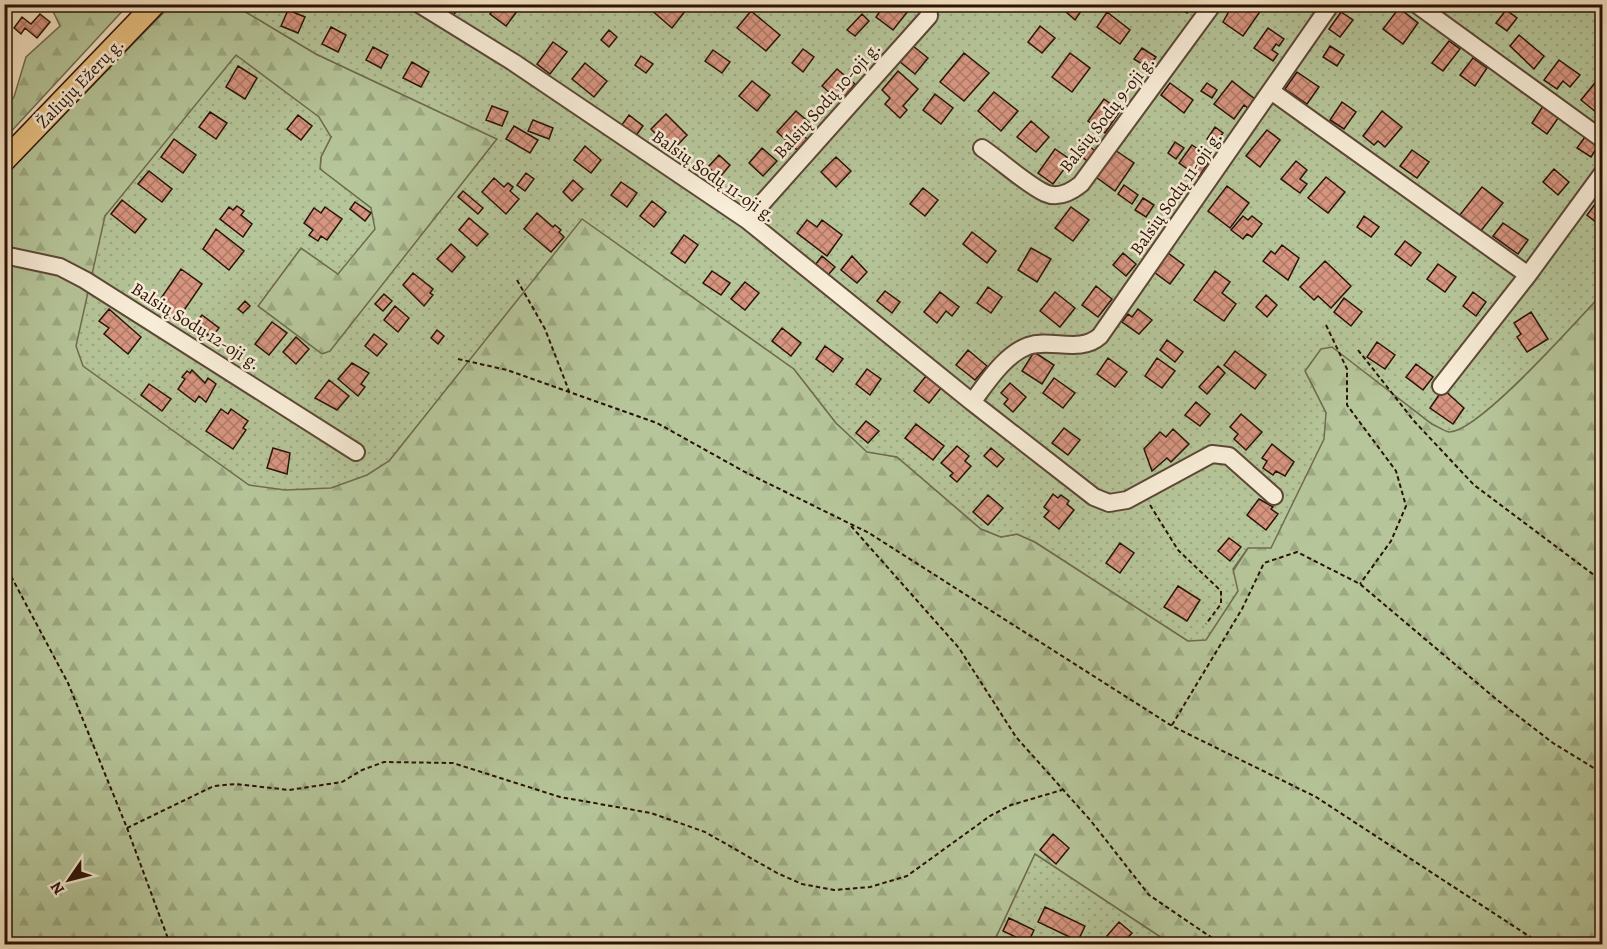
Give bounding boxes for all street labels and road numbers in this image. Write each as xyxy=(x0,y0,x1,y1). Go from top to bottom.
street label: Žaliųjų Ežerų g. xyxy=(31,33,129,133)
street label: Balsių Sodų 10-oji g. xyxy=(768,36,886,164)
street label: Balsių Sodų 9-oji g. xyxy=(1054,51,1160,177)
street label: Balsių Sodų 11-oji g. xyxy=(647,124,781,228)
street label: Balsių Sodų 11-oji g. xyxy=(1124,126,1228,260)
street label: Balsių Sodų 12-oji g. xyxy=(127,276,265,376)

